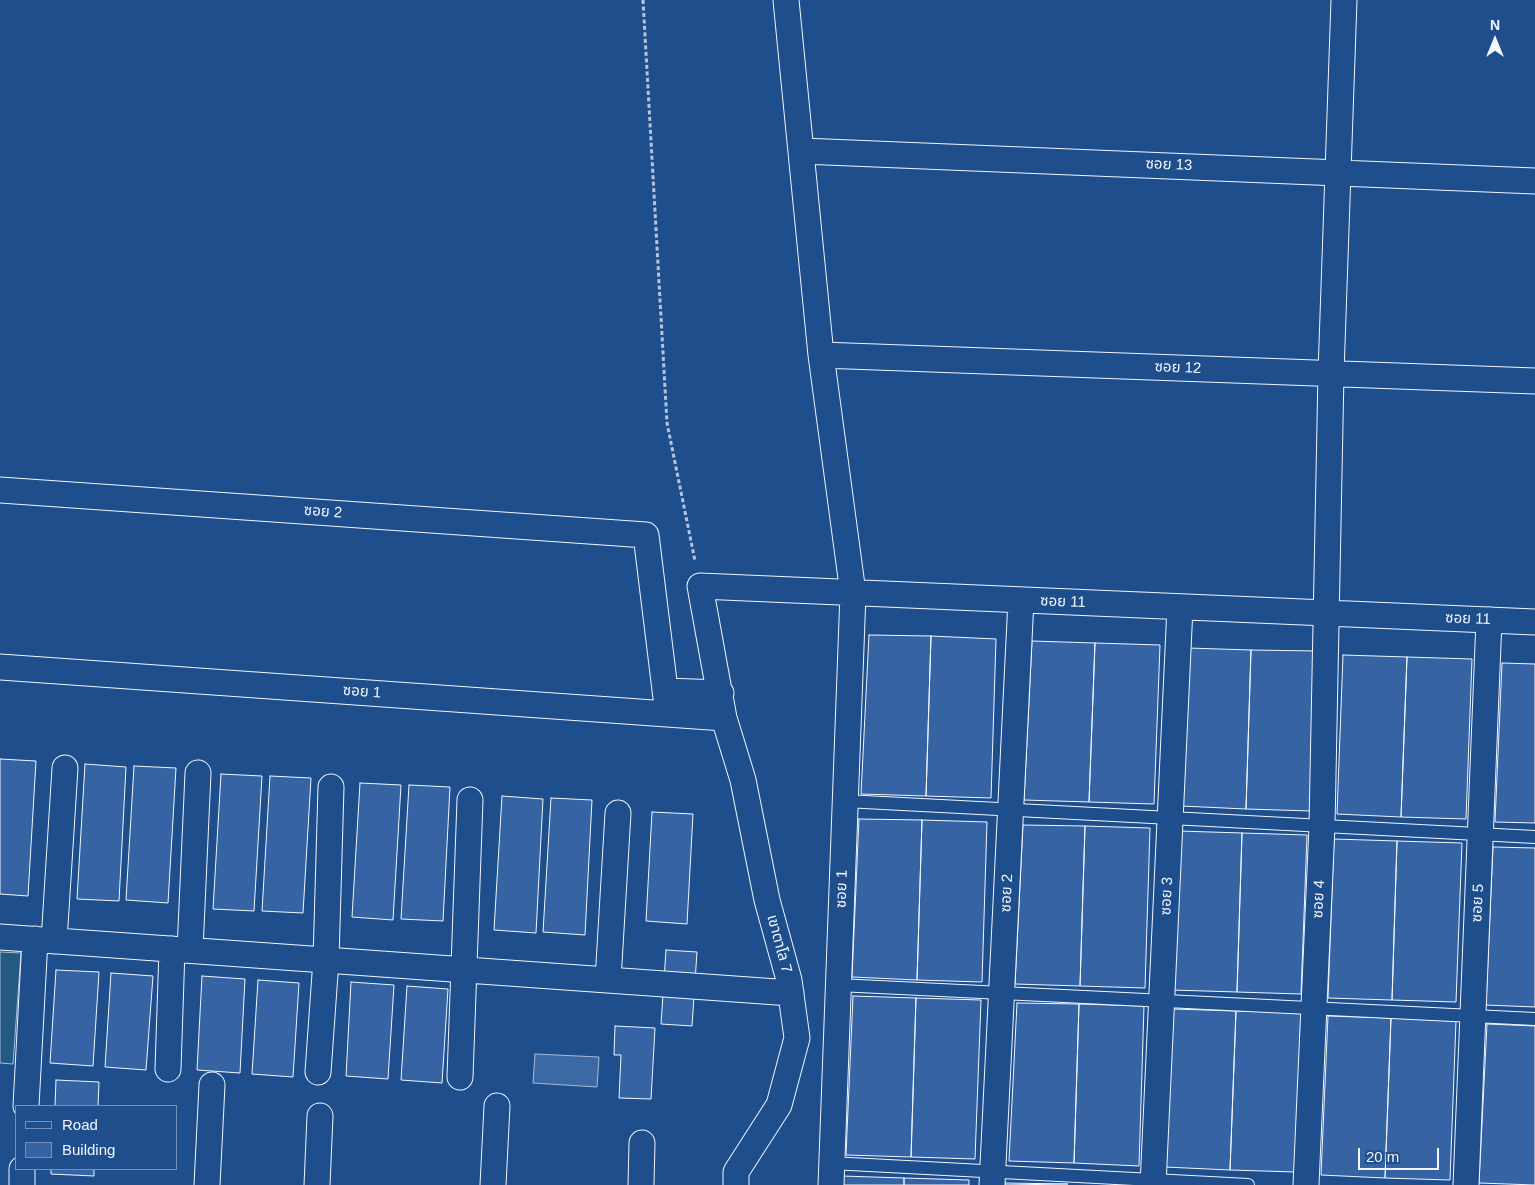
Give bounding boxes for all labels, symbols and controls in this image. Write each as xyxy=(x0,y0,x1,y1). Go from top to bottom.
north arrow xyxy=(1470,15,1520,65)
text: N xyxy=(1490,17,1500,33)
street label: ซอย 13 xyxy=(1145,155,1193,175)
street label: ซอย 12 xyxy=(1154,358,1202,378)
street label: ซอย 2 xyxy=(303,502,343,522)
street label: ซอย 11 xyxy=(1040,592,1086,612)
street label: ซอย 11 xyxy=(1445,609,1491,629)
street label: ซอย 1 xyxy=(342,682,382,702)
street label: ซอย 1 xyxy=(832,870,852,908)
street label: ซอย 2 xyxy=(997,873,1017,913)
street label: ซอย 3 xyxy=(1157,876,1177,916)
street label: ซอย 4 xyxy=(1309,879,1329,919)
street label: ซอย 5 xyxy=(1468,883,1488,923)
street label: เขาตาโล 7 xyxy=(763,913,795,975)
legend xyxy=(15,1105,178,1170)
text: Road xyxy=(62,1116,98,1133)
scale bar xyxy=(1360,1138,1441,1170)
text: Building xyxy=(62,1141,115,1158)
text: 20 m xyxy=(1366,1148,1399,1165)

